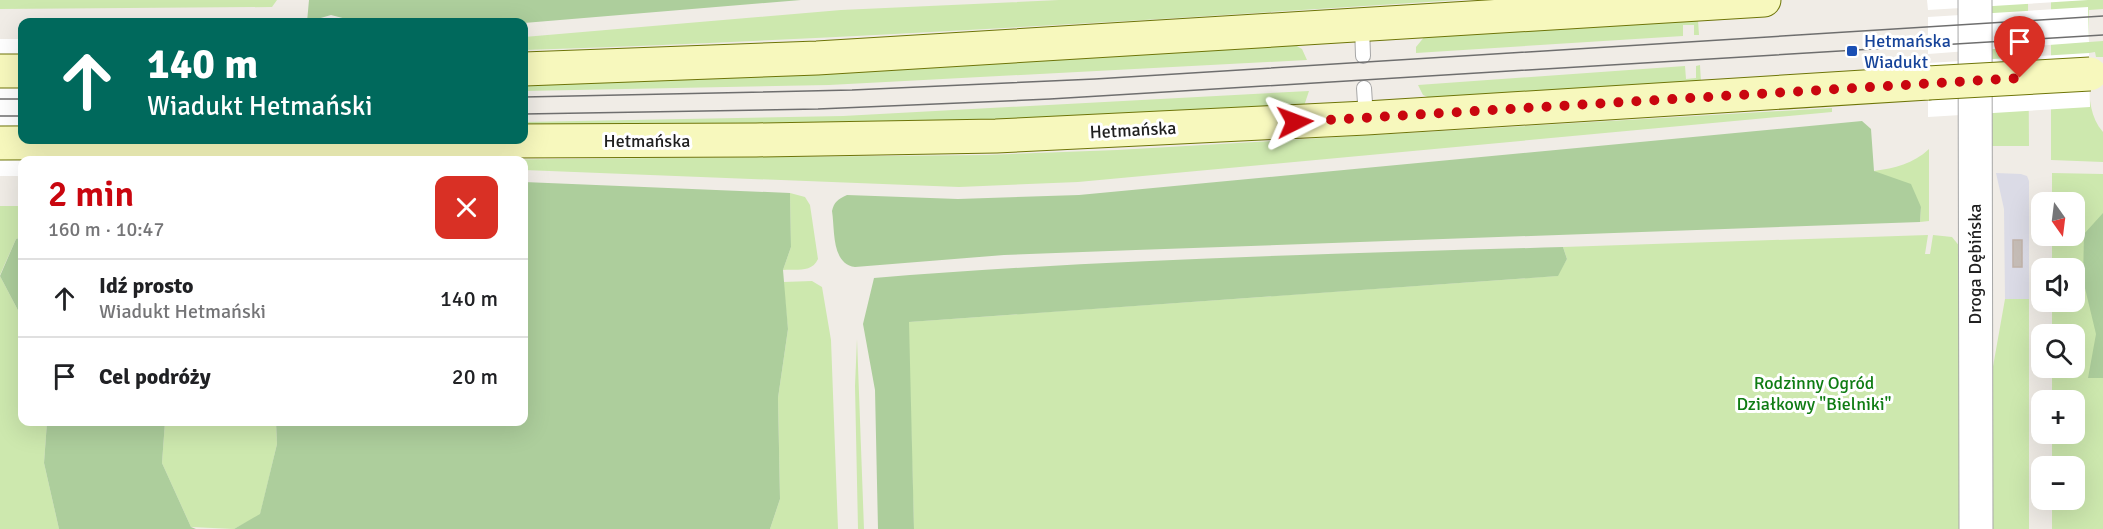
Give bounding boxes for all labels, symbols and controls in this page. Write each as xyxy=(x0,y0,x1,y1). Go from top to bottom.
pin xyxy=(1994,16,2045,78)
icon: arrive xyxy=(2003,25,2036,58)
place label: Hetmańska Wiadukt xyxy=(1864,30,1951,73)
text: 140 m xyxy=(147,39,258,90)
icon: ahead xyxy=(48,42,126,120)
marker: Hetmańska Wiadukt xyxy=(1845,44,1859,58)
text: Wiadukt Hetmański xyxy=(147,90,372,123)
position arrow xyxy=(1263,90,1327,154)
street label: Hetmańska xyxy=(1089,117,1177,143)
street label: Hetmańska xyxy=(604,130,690,152)
text: 2 min xyxy=(48,172,134,217)
button: close xyxy=(435,176,498,239)
north arrow xyxy=(2031,192,2085,246)
map controls xyxy=(2031,192,2085,510)
street label: Droga Dębińska xyxy=(1964,204,1986,324)
text: 160 m · 10:47 xyxy=(48,217,164,242)
button: sound xyxy=(2031,258,2085,312)
text: Idź prosto xyxy=(99,272,194,299)
icon: ahead xyxy=(48,282,81,315)
text: 140 m xyxy=(440,285,498,312)
text: Wiadukt Hetmański xyxy=(99,299,266,324)
button: search xyxy=(2031,324,2085,378)
icon: arrive xyxy=(48,360,81,393)
text: Cel podróży xyxy=(99,363,211,390)
text: 20 m xyxy=(452,363,498,390)
park label: Rodzinny Ogród Działkowy "Bielniki" xyxy=(1736,372,1892,415)
button: + xyxy=(2031,390,2085,444)
button: − xyxy=(2031,456,2085,510)

